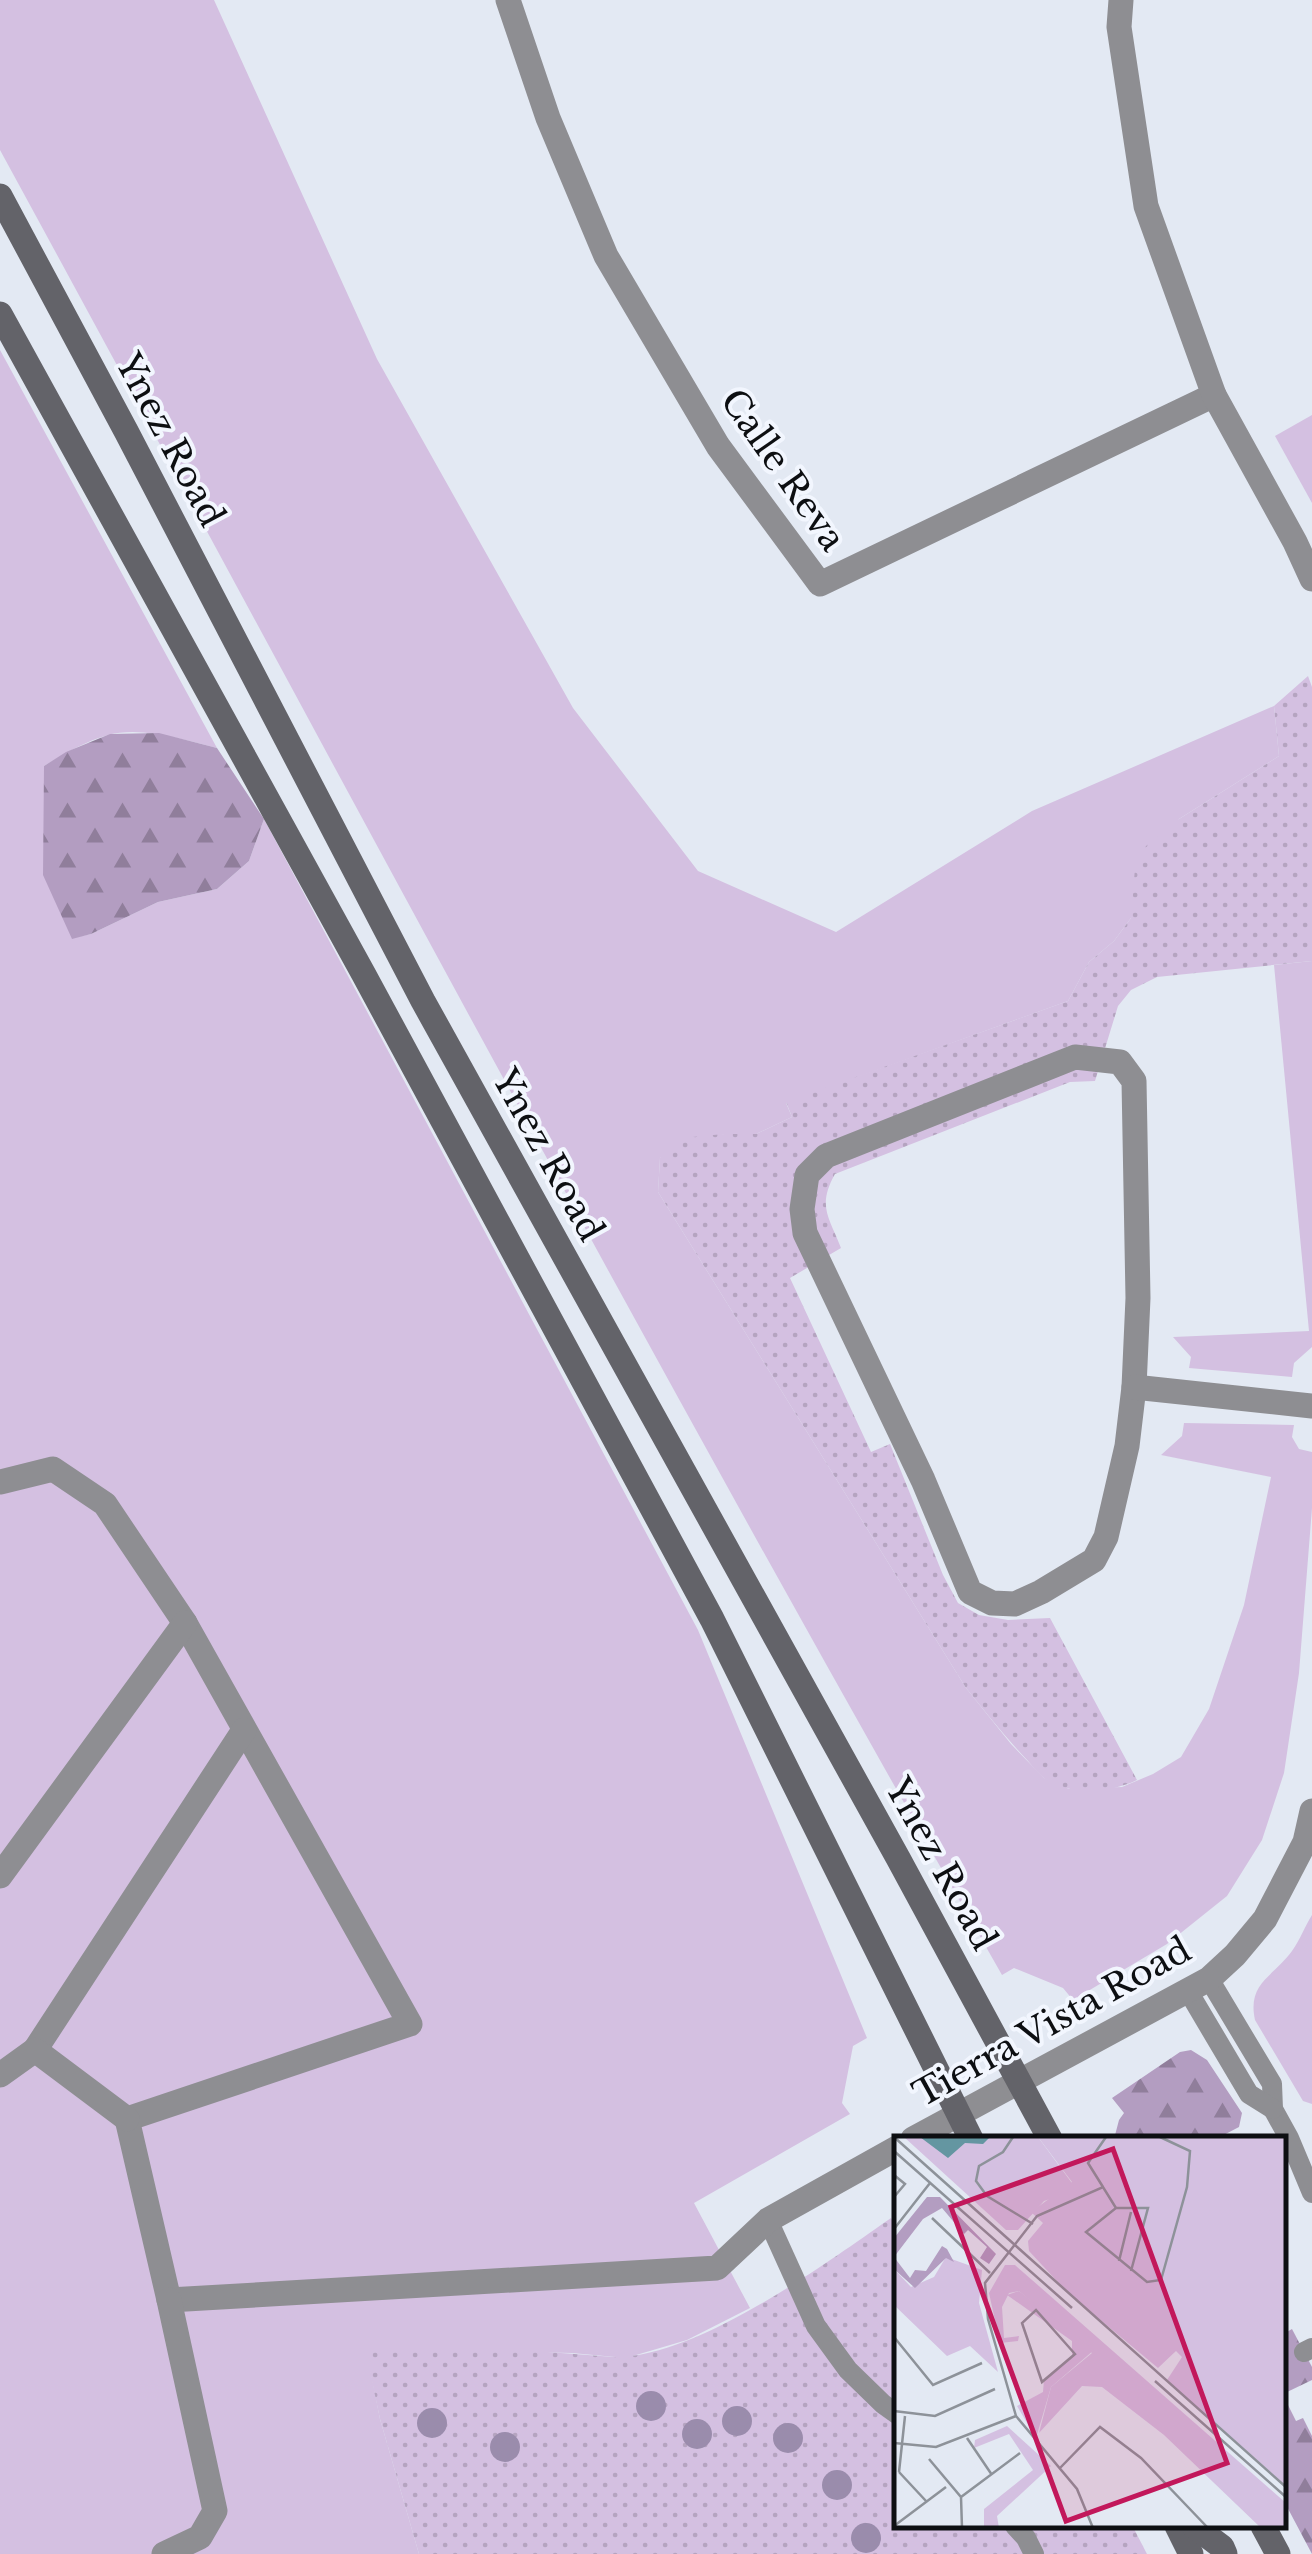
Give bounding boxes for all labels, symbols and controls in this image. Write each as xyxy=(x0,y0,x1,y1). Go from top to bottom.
street label: Ynez Road xyxy=(106,345,234,534)
street label: Calle Reva xyxy=(712,381,855,559)
street label: Ynez Road xyxy=(483,1060,613,1248)
street label: Ynez Road xyxy=(876,1769,1006,1957)
street label: Tierra Vista Road xyxy=(906,1928,1198,2116)
inset map xyxy=(894,2136,1287,2529)

